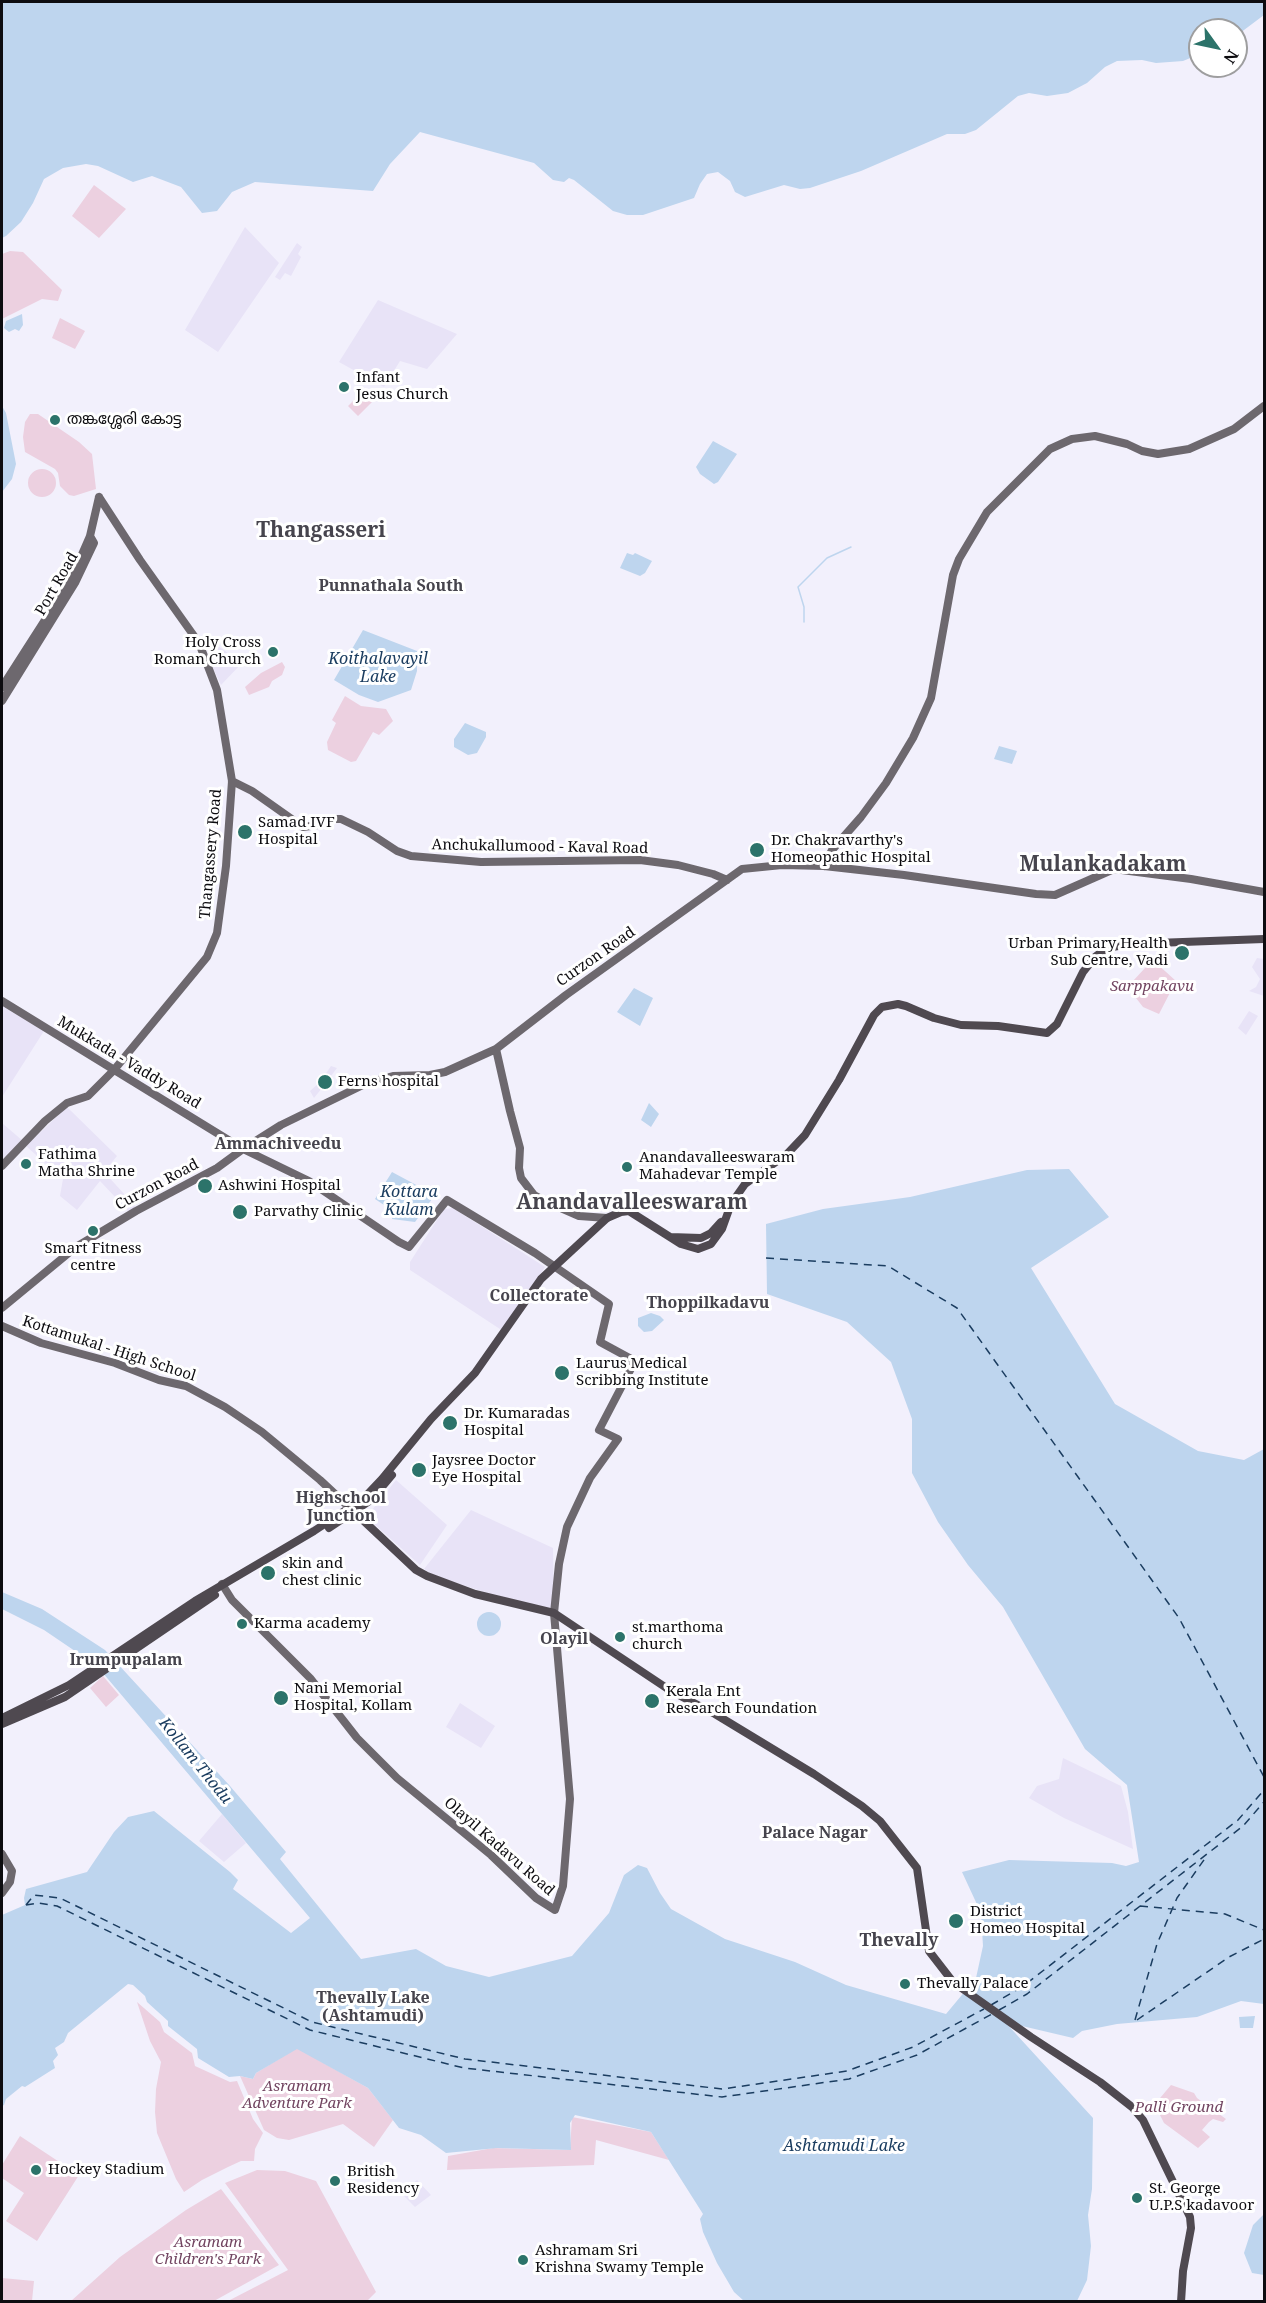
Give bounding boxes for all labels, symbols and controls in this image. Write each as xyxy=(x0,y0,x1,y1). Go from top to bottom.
north arrow xyxy=(1188,18,1248,78)
text: N xyxy=(1219,45,1244,68)
place label: Infant Jesus Church xyxy=(356,369,449,404)
marker: Infant Jesus Church xyxy=(337,380,351,394)
place label: തങ്കശ്ശേരി കോട്ട xyxy=(67,411,181,429)
marker: തങ്കശ്ശേരി കോട്ട xyxy=(48,413,62,427)
district label: Thangasseri xyxy=(256,518,386,544)
street label: Port Road xyxy=(32,549,82,619)
district label: Punnathala South xyxy=(319,576,463,596)
place label: Holy Cross Roman Church xyxy=(154,634,261,669)
marker: Holy Cross Roman Church xyxy=(266,645,280,659)
water label: Koithalavayil Lake xyxy=(328,649,428,687)
street label: Thangassery Road xyxy=(196,788,226,920)
place label: Samad IVF Hospital xyxy=(258,814,335,849)
marker: Samad IVF Hospital xyxy=(236,823,254,841)
place label: Dr. Chakravarthy's Homeopathic Hospital xyxy=(771,832,931,867)
street label: Anchukallumood - Kaval Road xyxy=(432,836,648,858)
marker: Dr. Chakravarthy's Homeopathic Hospital xyxy=(748,841,766,859)
district label: Mulankadakam xyxy=(1020,852,1186,878)
street label: Curzon Road xyxy=(553,923,639,991)
place label: Urban Primary Health Sub Centre, Vadi xyxy=(1008,935,1168,970)
marker: Urban Primary Health Sub Centre, Vadi xyxy=(1173,944,1191,962)
park label: Sarppakavu xyxy=(1110,978,1194,996)
street label: Mukkada - Vaddy Road xyxy=(54,1013,204,1113)
marker: Ferns hospital xyxy=(316,1073,334,1091)
place label: Ferns hospital xyxy=(338,1073,439,1091)
district label: Ammachiveedu xyxy=(215,1134,341,1154)
place label: Fathima Matha Shrine xyxy=(38,1146,135,1181)
place label: Anandavalleeswaram Mahadevar Temple xyxy=(639,1149,795,1184)
street label: Curzon Road xyxy=(112,1155,202,1215)
marker: Fathima Matha Shrine xyxy=(19,1157,33,1171)
marker: Anandavalleeswaram Mahadevar Temple xyxy=(620,1160,634,1174)
marker: Ashwini Hospital xyxy=(196,1177,214,1195)
place label: Ashwini Hospital xyxy=(218,1177,341,1195)
water label: Kottara Kulam xyxy=(380,1182,438,1220)
district label: Anandavalleeswaram xyxy=(516,1190,748,1216)
marker: Parvathy Clinic xyxy=(231,1203,249,1221)
place label: Parvathy Clinic xyxy=(254,1203,363,1221)
marker: Smart Fitness centre xyxy=(86,1224,100,1238)
place label: Smart Fitness centre xyxy=(44,1240,142,1275)
district label: Collectorate xyxy=(490,1286,588,1306)
district label: Thoppilkadavu xyxy=(647,1293,769,1313)
street label: Kottamukal - High School xyxy=(20,1312,198,1386)
place label: Laurus Medical Scribbing Institute xyxy=(576,1355,708,1390)
marker: Laurus Medical Scribbing Institute xyxy=(553,1364,571,1382)
place label: Dr. Kumaradas Hospital xyxy=(464,1405,570,1440)
marker: Dr. Kumaradas Hospital xyxy=(441,1414,459,1432)
place label: Jaysree Doctor Eye Hospital xyxy=(432,1452,536,1487)
marker: Jaysree Doctor Eye Hospital xyxy=(410,1461,428,1479)
district label: Highschool Junction xyxy=(296,1488,386,1526)
place label: skin and chest clinic xyxy=(282,1555,362,1590)
marker: skin and chest clinic xyxy=(259,1564,277,1582)
place label: Karma academy xyxy=(254,1615,370,1633)
marker: Karma academy xyxy=(235,1617,249,1631)
place label: st.marthoma church xyxy=(632,1619,724,1654)
district label: Olayil xyxy=(540,1629,588,1649)
marker: st.marthoma church xyxy=(613,1630,627,1644)
district label: Irumpupalam xyxy=(69,1650,183,1670)
place label: Nani Memorial Hospital, Kollam xyxy=(294,1680,412,1715)
place label: Kerala Ent Research Foundation xyxy=(666,1683,817,1718)
marker: Nani Memorial Hospital, Kollam xyxy=(272,1689,290,1707)
marker: Kerala Ent Research Foundation xyxy=(643,1692,661,1710)
water label: Kollam Thodu xyxy=(155,1714,235,1808)
street label: Olayil Kadavu Road xyxy=(440,1794,558,1900)
district label: Palace Nagar xyxy=(762,1823,868,1843)
place label: District Homeo Hospital xyxy=(970,1903,1085,1938)
marker: District Homeo Hospital xyxy=(947,1912,965,1930)
district label: Thevally xyxy=(860,1930,938,1952)
place label: Thevally Palace xyxy=(917,1975,1029,1993)
marker: Thevally Palace xyxy=(898,1977,912,1991)
district label: Thevally Lake (Ashtamudi) xyxy=(316,1988,430,2026)
park label: Asramam Adventure Park xyxy=(242,2078,352,2113)
park label: Palli Ground xyxy=(1135,2099,1223,2117)
water label: Ashtamudi Lake xyxy=(783,2136,905,2156)
place label: Hockey Stadium xyxy=(48,2161,164,2179)
marker: Hockey Stadium xyxy=(29,2163,43,2177)
place label: British Residency xyxy=(347,2163,419,2198)
marker: British Residency xyxy=(328,2174,342,2188)
place label: St. George U.P.S kadavoor xyxy=(1149,2180,1254,2215)
marker: St. George U.P.S kadavoor xyxy=(1130,2191,1144,2205)
park label: Asramam Children's Park xyxy=(155,2234,261,2269)
place label: Ashramam Sri Krishna Swamy Temple xyxy=(535,2242,704,2277)
marker: Ashramam Sri Krishna Swamy Temple xyxy=(516,2253,530,2267)

